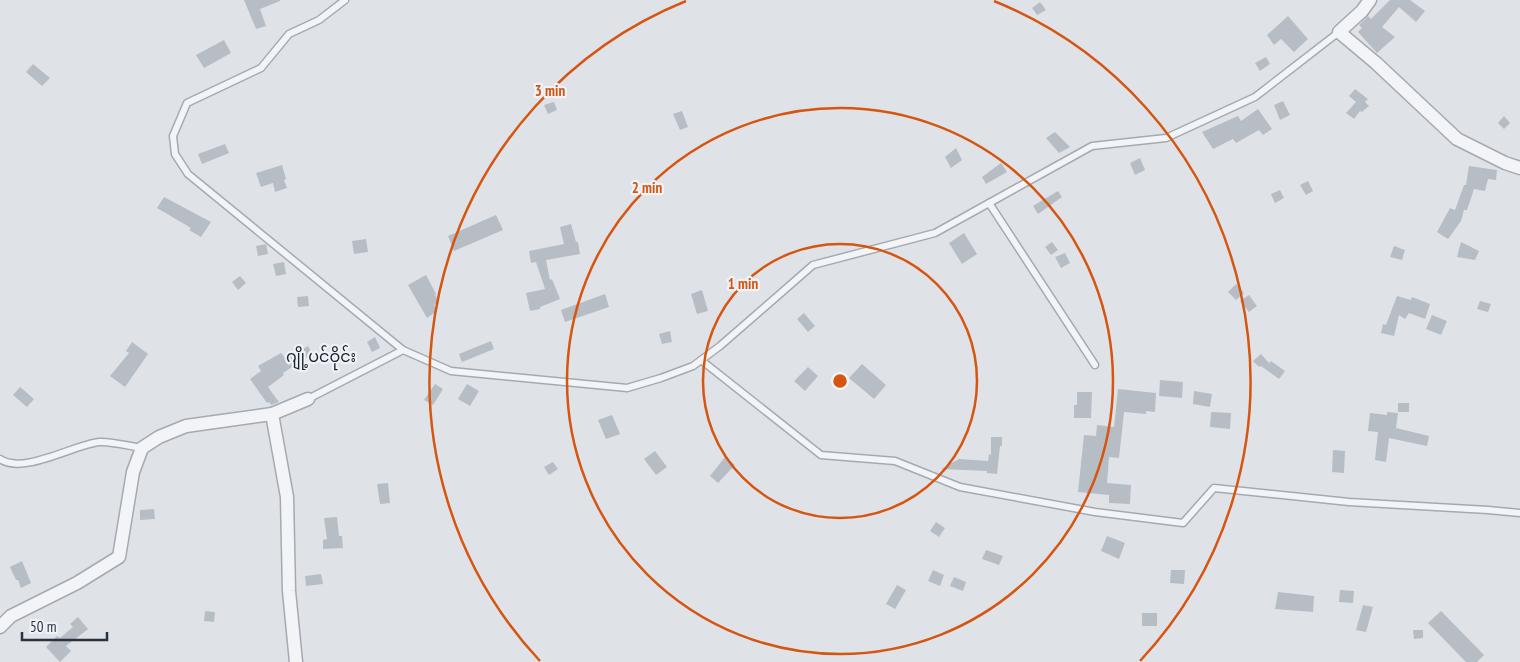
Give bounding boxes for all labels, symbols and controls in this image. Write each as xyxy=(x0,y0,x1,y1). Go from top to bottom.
text: 3 min xyxy=(535,81,565,100)
text: 2 min xyxy=(632,178,662,197)
text: 1 min xyxy=(728,274,758,293)
district label: ဂျို့ပင်ဝိုင်း xyxy=(286,345,356,371)
centre of rings xyxy=(831,372,849,390)
scale bar xyxy=(22,610,108,642)
text: 50 m xyxy=(30,617,56,636)

